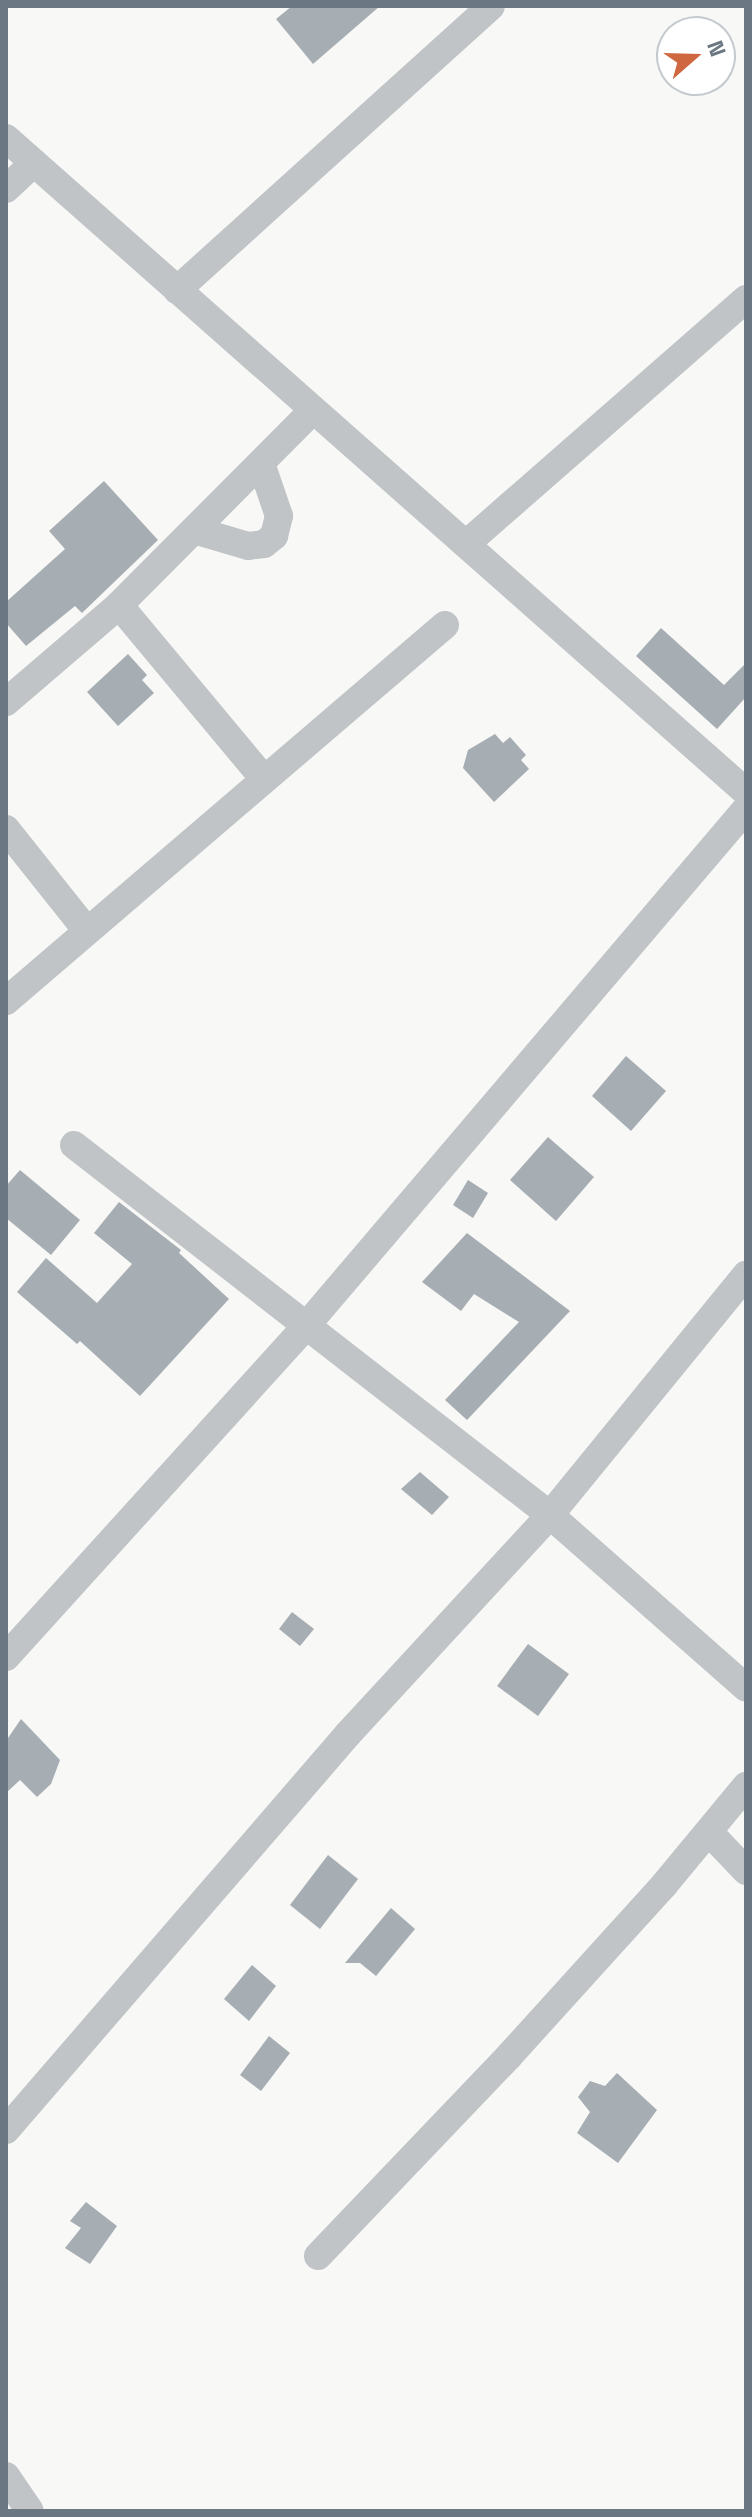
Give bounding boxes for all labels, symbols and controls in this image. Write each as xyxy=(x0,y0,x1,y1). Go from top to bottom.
north arrow xyxy=(656,16,736,96)
text: N xyxy=(701,37,732,60)

